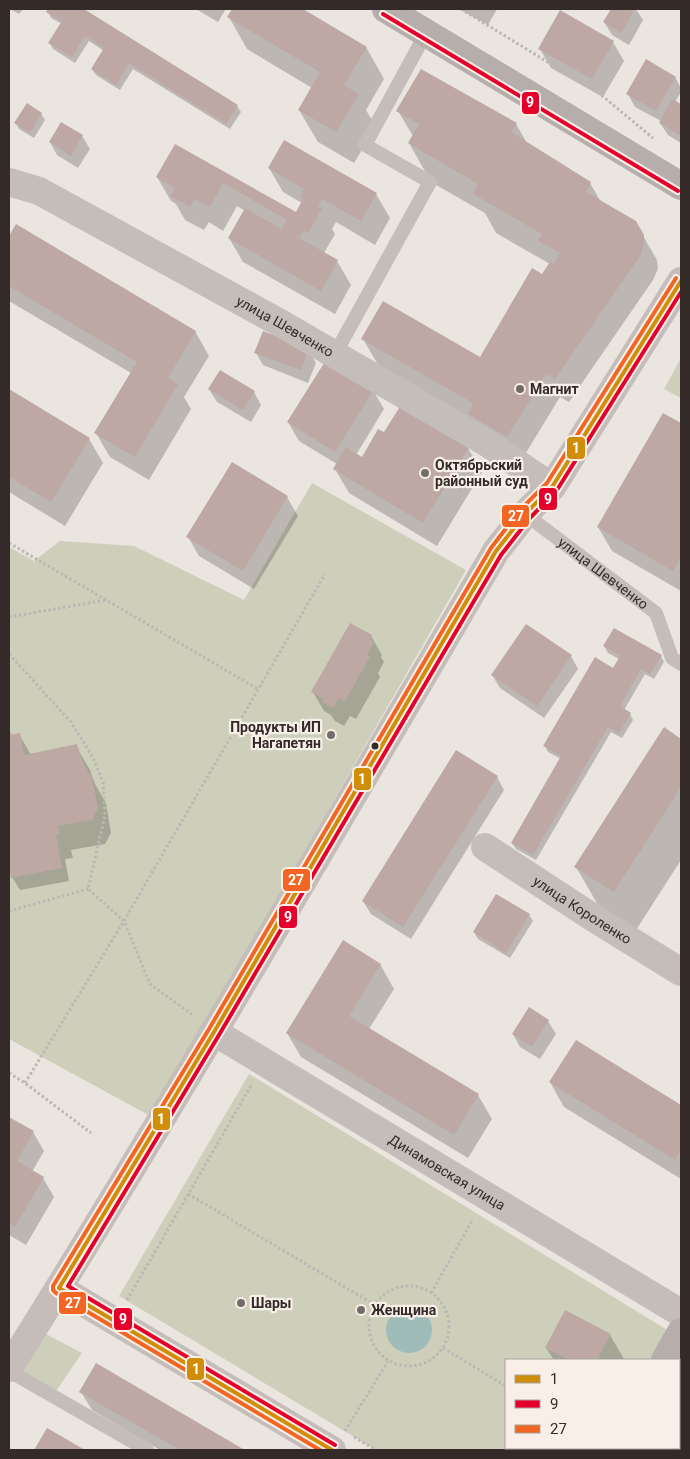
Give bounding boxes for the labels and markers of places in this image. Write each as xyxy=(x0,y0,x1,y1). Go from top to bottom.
place label: Магнит xyxy=(530,381,579,397)
marker: Магнит xyxy=(514,383,526,395)
place label: Октябрьский районный суд xyxy=(435,457,528,489)
marker: Октябрьский районный суд xyxy=(419,467,431,479)
place label: Продукты ИП Нагапетян xyxy=(230,719,321,751)
marker: Продукты ИП Нагапетян xyxy=(325,729,337,741)
unlabelled marker xyxy=(370,741,380,751)
place label: Шары xyxy=(251,1295,291,1311)
marker: Шары xyxy=(235,1297,247,1309)
place label: Женщина xyxy=(371,1302,437,1318)
marker: Женщина xyxy=(355,1304,367,1316)

